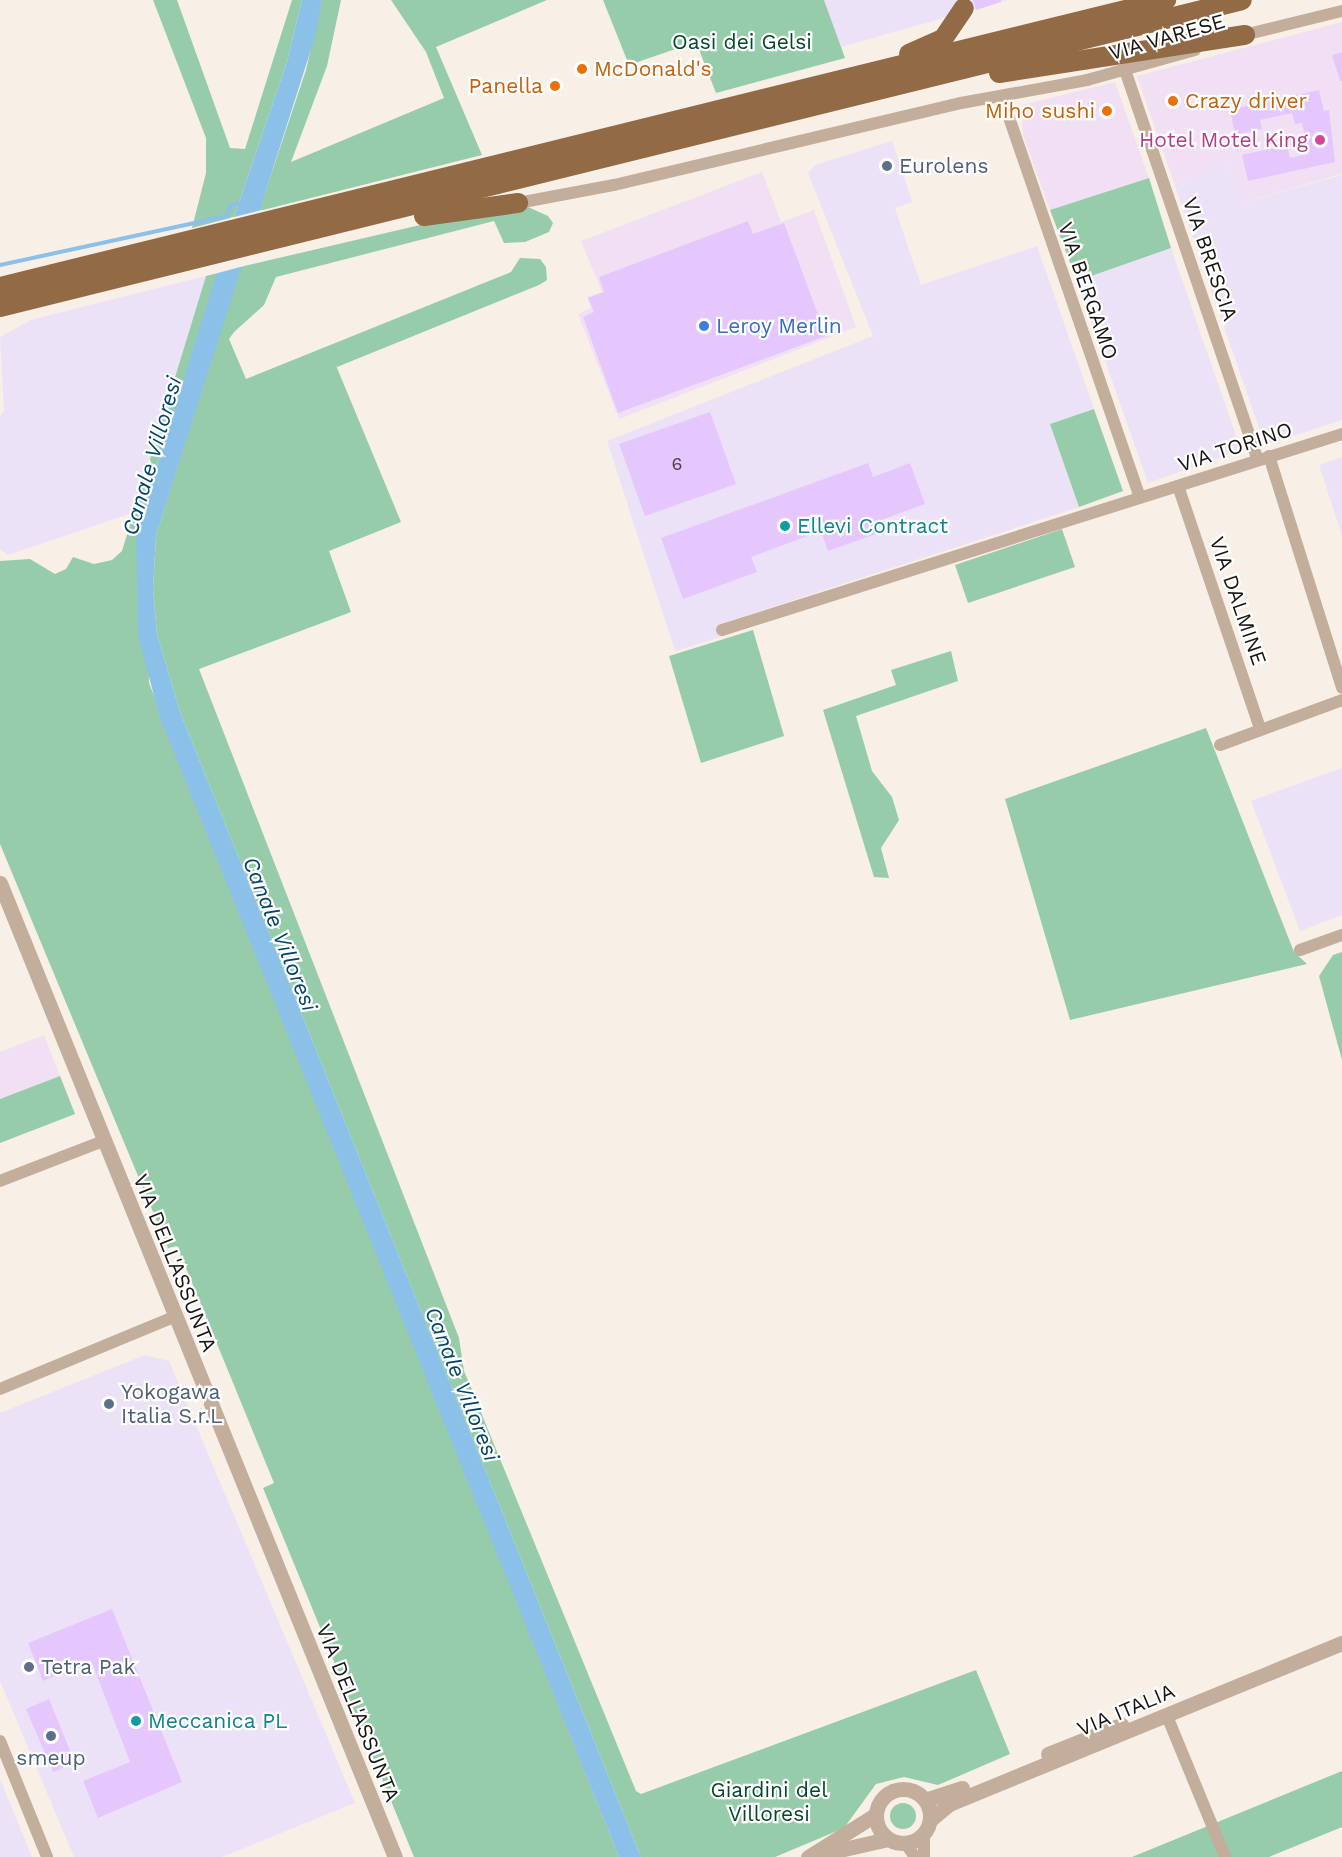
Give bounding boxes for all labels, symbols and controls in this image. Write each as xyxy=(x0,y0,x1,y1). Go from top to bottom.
street label: VIA VARESE xyxy=(1105,8,1229,66)
park label: Oasi dei Gelsi xyxy=(672,29,812,55)
place label: McDonald's xyxy=(594,56,711,82)
marker: McDonald's xyxy=(575,62,589,76)
place label: Panella xyxy=(468,73,543,99)
marker: Panella xyxy=(548,79,562,93)
place label: Crazy driver xyxy=(1185,88,1308,114)
marker: Crazy driver xyxy=(1166,94,1180,108)
place label: Miho sushi xyxy=(985,98,1095,124)
marker: Miho sushi xyxy=(1100,104,1114,118)
place label: Hotel Motel King xyxy=(1138,127,1308,153)
marker: Hotel Motel King xyxy=(1313,133,1327,147)
place label: Eurolens xyxy=(899,153,988,179)
marker: Eurolens xyxy=(880,159,894,173)
street label: VIA BRESCIA xyxy=(1177,194,1243,324)
street label: VIA BERGAMO xyxy=(1053,219,1123,363)
place label: Leroy Merlin xyxy=(716,313,842,339)
marker: Leroy Merlin xyxy=(697,319,711,333)
water label: Canale Villoresi xyxy=(117,373,187,539)
street label: VIA TORINO xyxy=(1174,416,1296,478)
house number: 6 xyxy=(672,453,682,475)
place label: Ellevi Contract xyxy=(797,513,948,539)
marker: Ellevi Contract xyxy=(778,519,792,533)
street label: VIA DALMINE xyxy=(1204,533,1272,669)
water label: Canale Villoresi xyxy=(237,853,323,1015)
street label: VIA DELL'ASSUNTA xyxy=(128,1170,222,1356)
water label: Canale Villoresi xyxy=(419,1303,505,1465)
place label: Yokogawa Italia S.r.L xyxy=(121,1379,223,1429)
marker: Yokogawa Italia S.r.L xyxy=(102,1397,116,1411)
street label: VIA DELL'ASSUNTA xyxy=(311,1620,405,1806)
place label: Tetra Pak xyxy=(41,1654,136,1680)
marker: Tetra Pak xyxy=(22,1660,36,1674)
street label: VIA ITALIA xyxy=(1073,1678,1179,1742)
place label: Meccanica PL xyxy=(148,1708,288,1734)
marker: Meccanica PL xyxy=(129,1714,143,1728)
marker: smeup xyxy=(44,1729,58,1743)
place label: smeup xyxy=(16,1745,86,1771)
park label: Giardini del Villoresi xyxy=(710,1777,828,1827)

